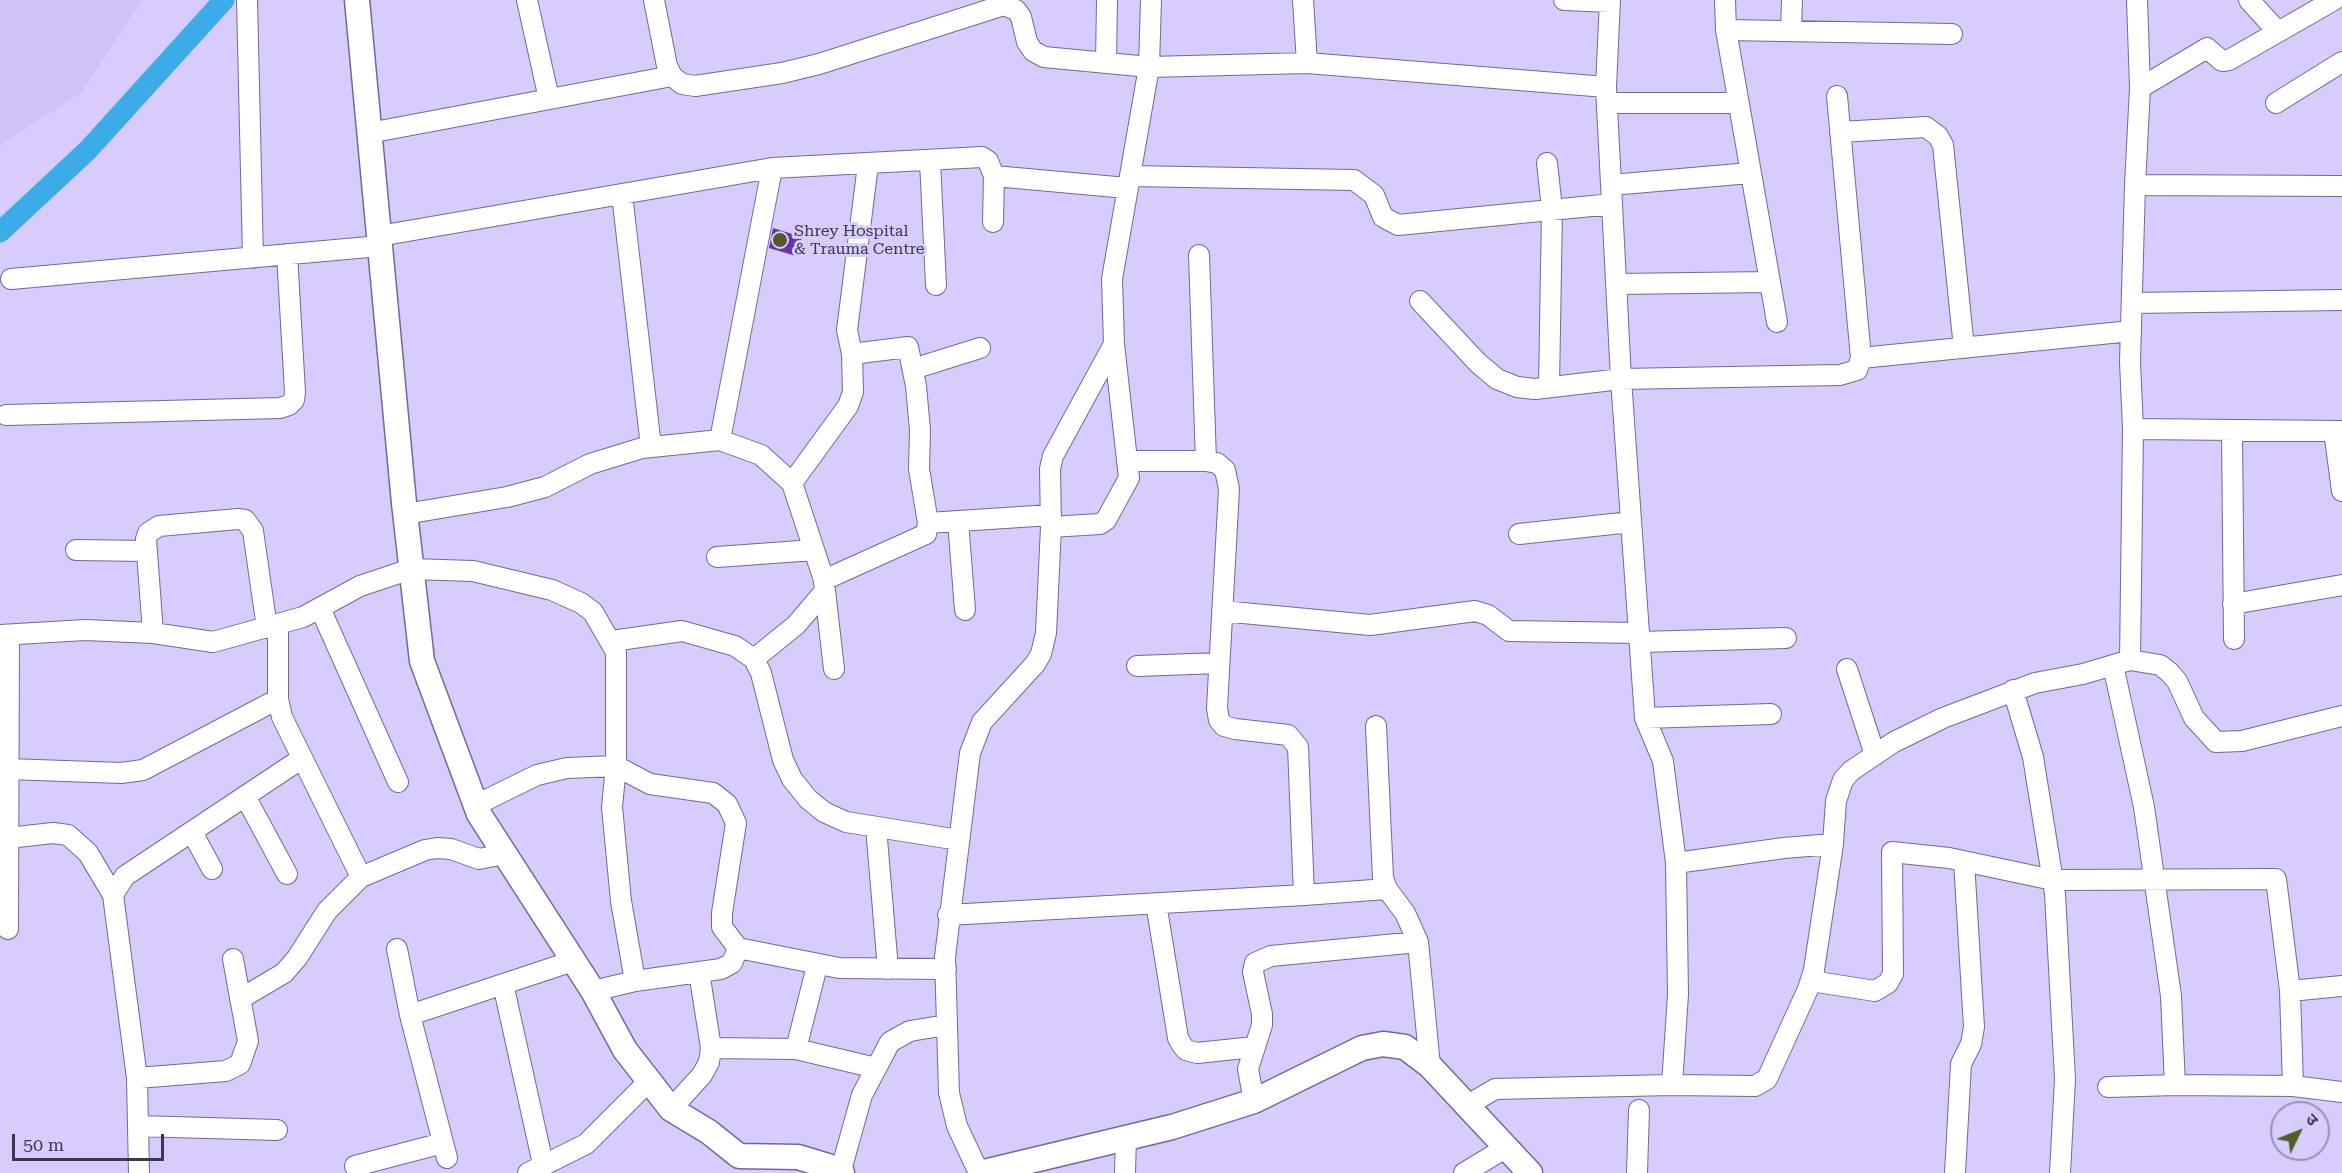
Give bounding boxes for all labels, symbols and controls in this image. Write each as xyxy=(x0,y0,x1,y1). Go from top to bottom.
place label: Shrey Hospital & Trauma Centre xyxy=(794,221,925,259)
marker: Shrey Hospital & Trauma Centre xyxy=(771,231,789,249)
north arrow xyxy=(2270,1101,2330,1161)
text: उ xyxy=(2302,1110,2322,1130)
scale bar xyxy=(15,1122,166,1160)
text: 50 m xyxy=(23,1134,64,1155)

